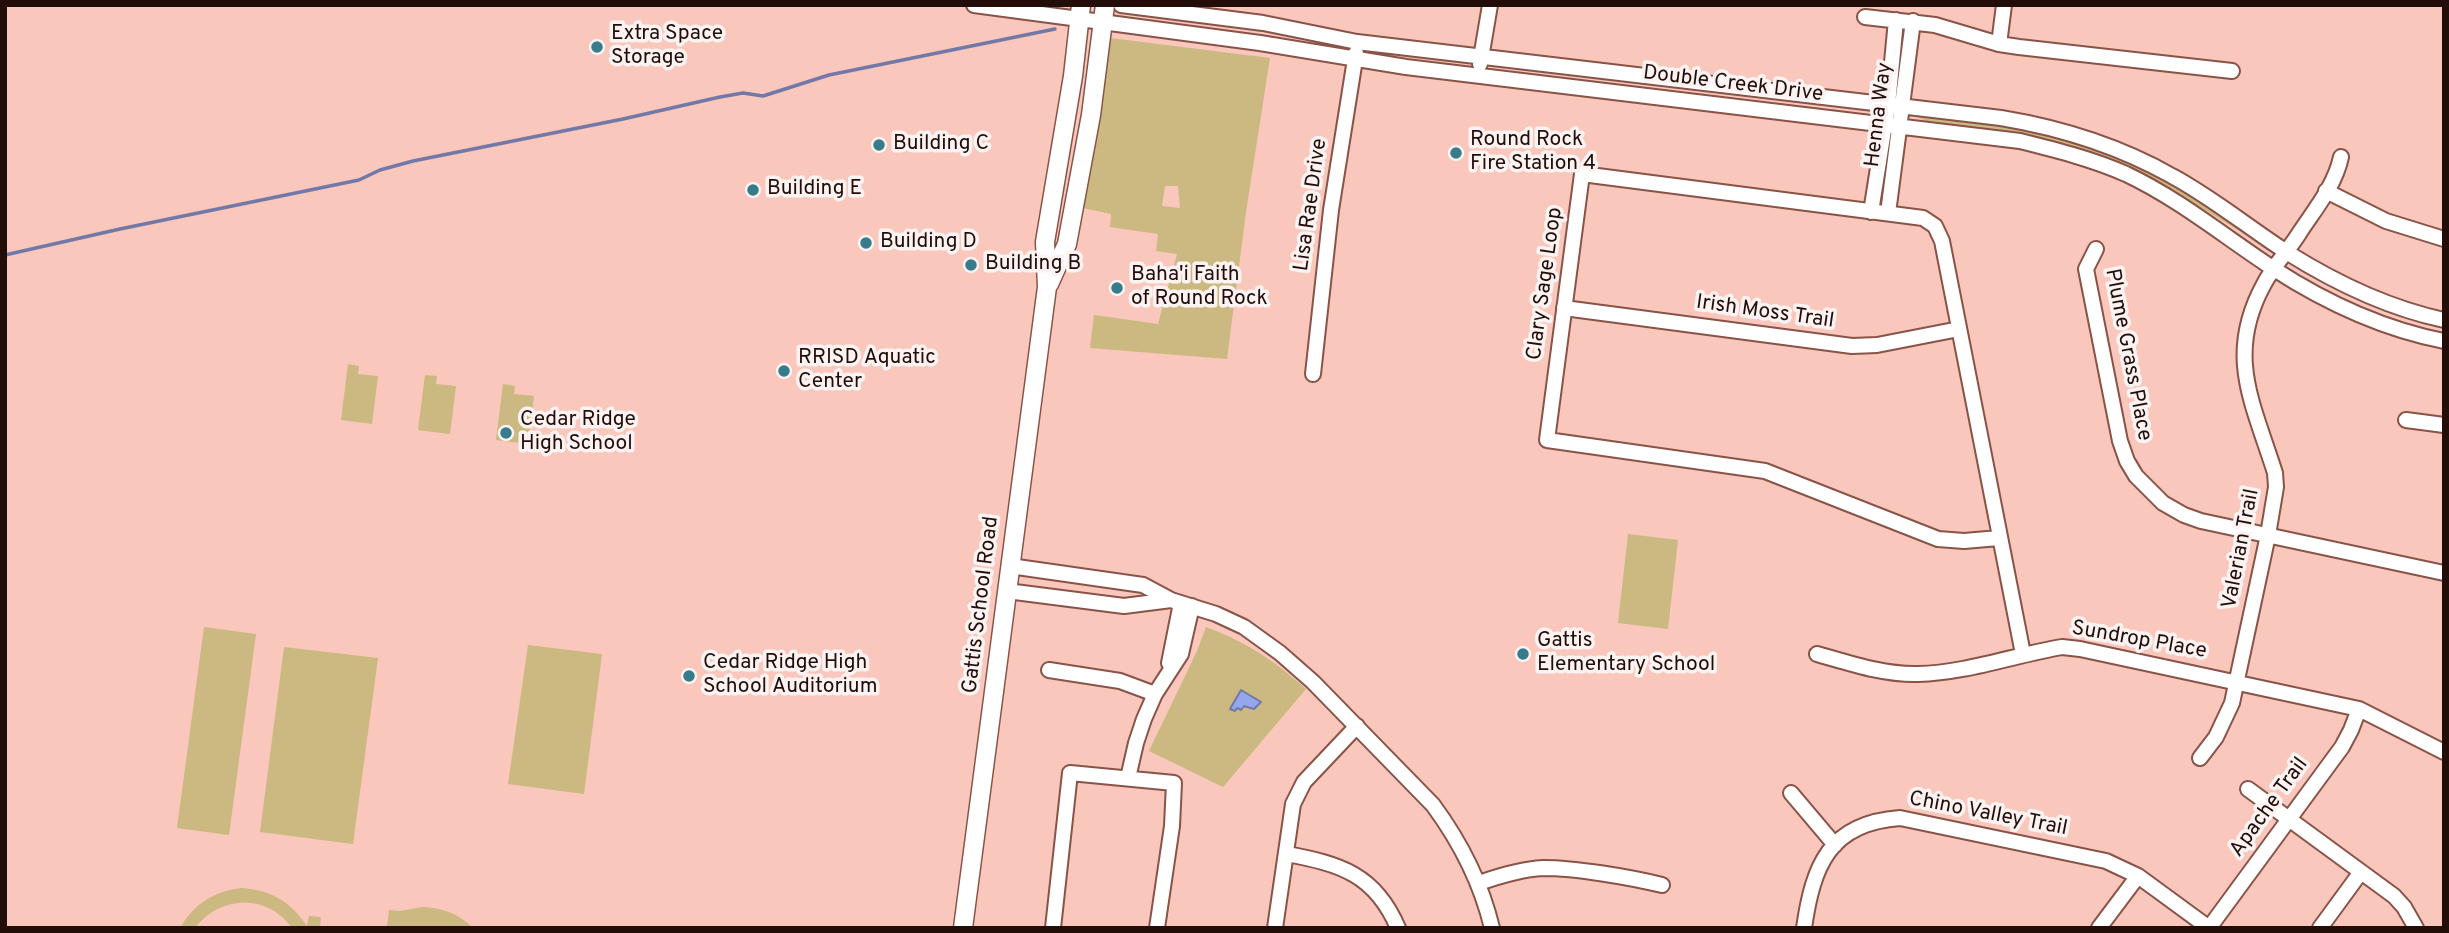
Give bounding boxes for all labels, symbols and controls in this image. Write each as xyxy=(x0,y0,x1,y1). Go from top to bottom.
place label: Extra Space Storage xyxy=(611,22,723,72)
marker: Extra Space Storage xyxy=(589,39,605,55)
street label: Double Creek Drive xyxy=(1642,61,1824,109)
street label: Henna Way xyxy=(1861,61,1899,169)
place label: Round Rock Fire Station 4 xyxy=(1470,128,1596,178)
place label: Building C xyxy=(893,132,989,158)
marker: Building C xyxy=(871,137,887,153)
street label: Lisa Rae Drive xyxy=(1290,137,1334,273)
marker: Round Rock Fire Station 4 xyxy=(1448,145,1464,161)
place label: Building E xyxy=(767,177,862,203)
marker: Building E xyxy=(745,182,761,198)
street label: Clary Sage Loop xyxy=(1523,206,1569,362)
place label: Building D xyxy=(880,230,977,256)
marker: Building D xyxy=(858,235,874,251)
place label: Building B xyxy=(985,252,1081,278)
marker: Building B xyxy=(963,257,979,273)
place label: Baha'i Faith of Round Rock xyxy=(1131,263,1268,313)
street label: Plume Grass Place xyxy=(2098,267,2156,443)
marker: Baha'i Faith of Round Rock xyxy=(1109,280,1125,296)
street label: Irish Moss Trail xyxy=(1694,291,1836,335)
place label: RRISD Aquatic Center xyxy=(798,346,936,396)
marker: RRISD Aquatic Center xyxy=(776,363,792,379)
place label: Cedar Ridge High School xyxy=(520,408,636,458)
marker: Cedar Ridge High School xyxy=(498,425,514,441)
street label: Valerian Trail xyxy=(2218,487,2266,611)
street label: Gattis School Road xyxy=(959,515,1005,695)
street label: Sundrop Place xyxy=(2070,617,2208,665)
place label: Gattis Elementary School xyxy=(1537,629,1715,679)
marker: Gattis Elementary School xyxy=(1515,646,1531,662)
place label: Cedar Ridge High School Auditorium xyxy=(703,651,878,701)
marker: Cedar Ridge High School Auditorium xyxy=(681,668,697,684)
street label: Apache Trail xyxy=(2226,753,2314,863)
street label: Chino Valley Trail xyxy=(1907,787,2069,843)

